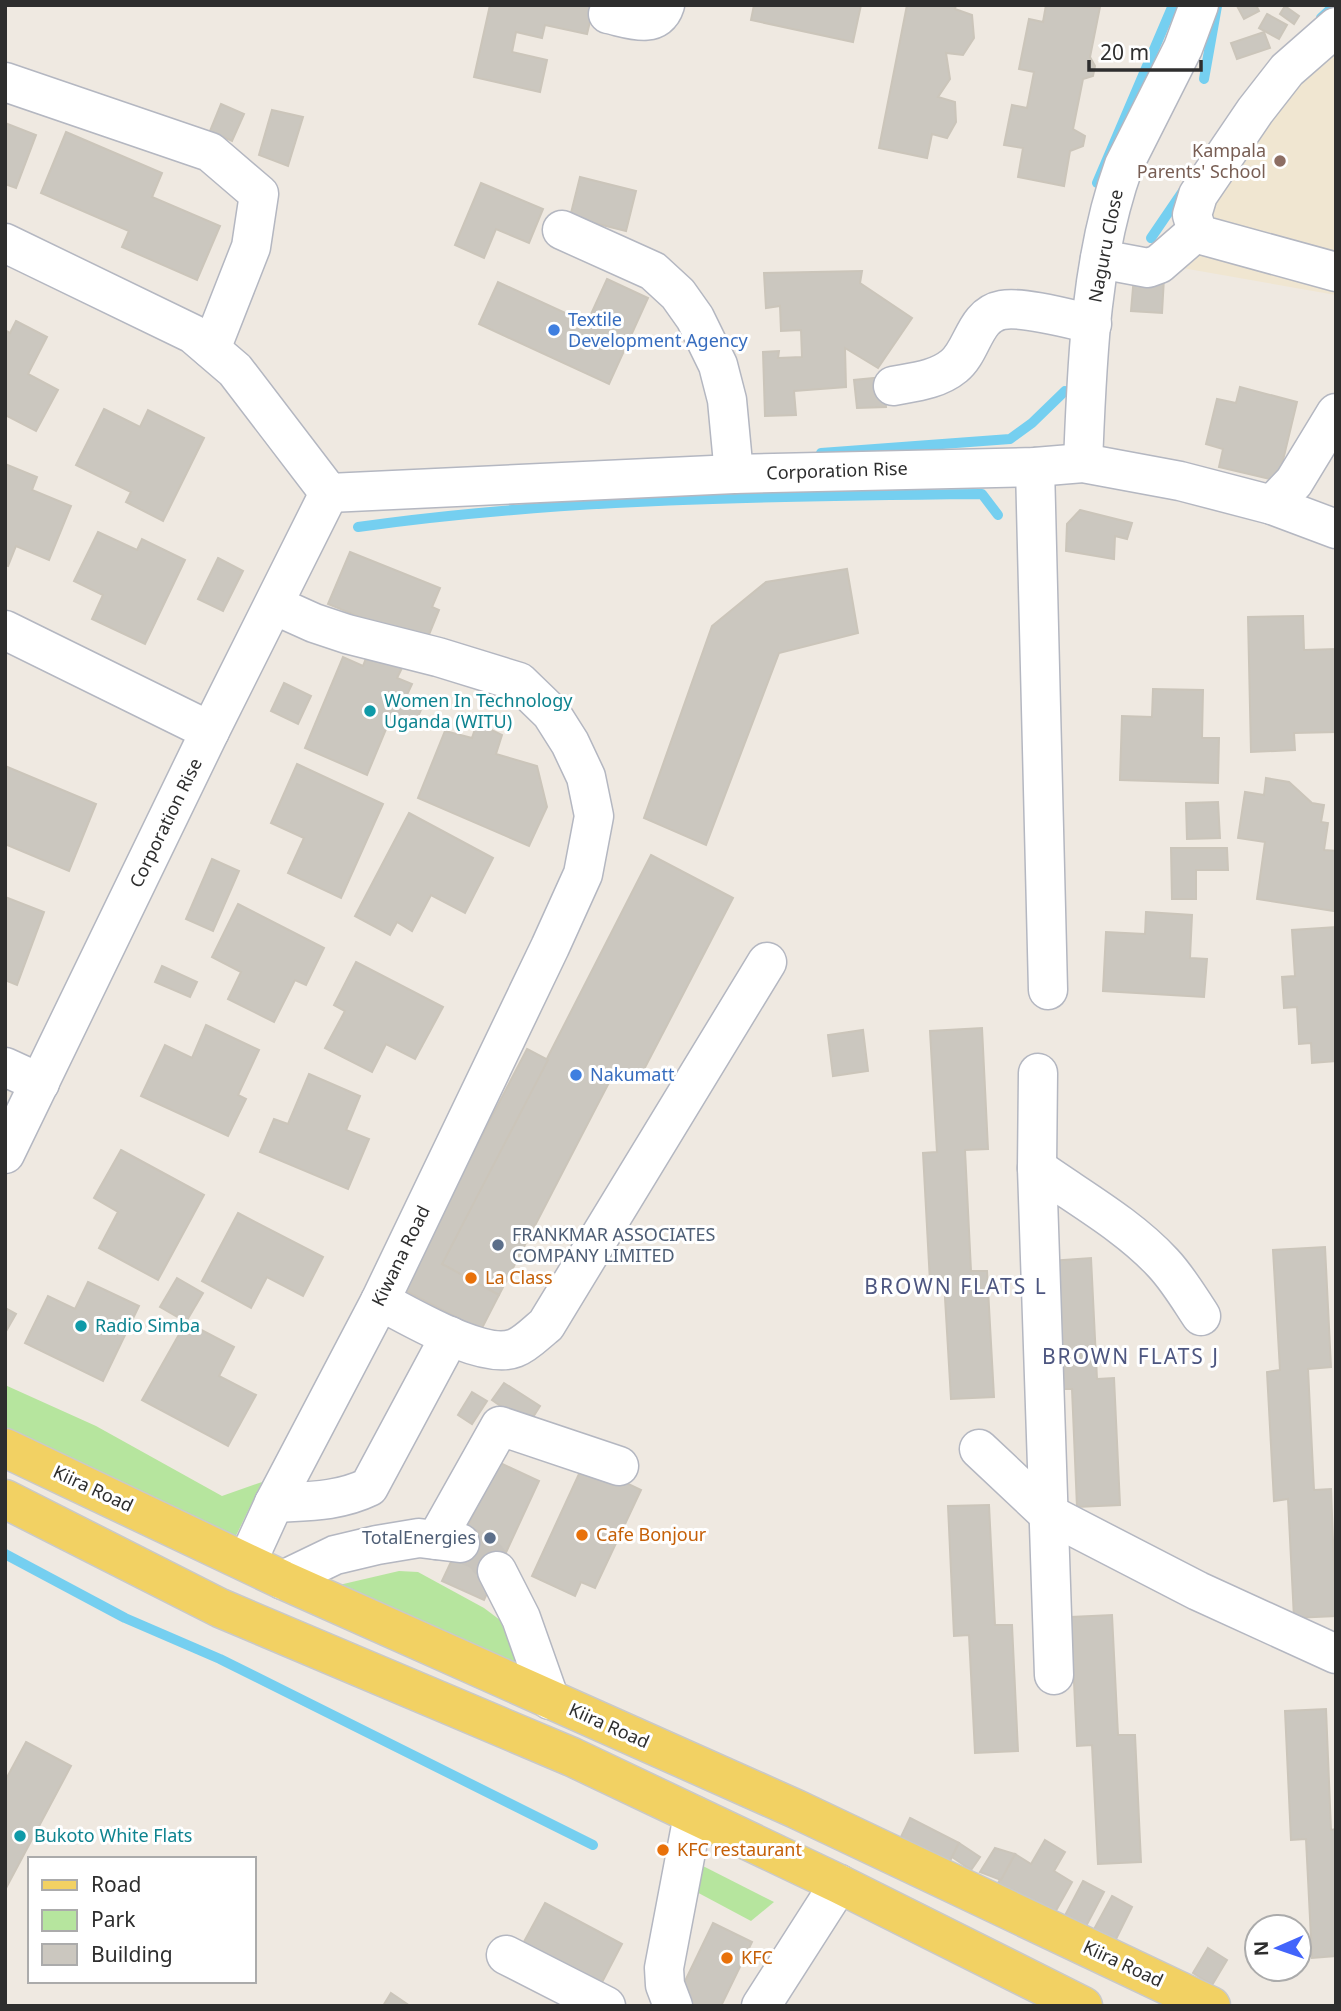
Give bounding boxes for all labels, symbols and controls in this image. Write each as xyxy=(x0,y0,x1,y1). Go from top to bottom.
scale bar xyxy=(1089,28,1201,72)
text: 20 m xyxy=(1100,38,1149,66)
place label: Kampala Parents' School xyxy=(1137,138,1266,183)
marker: Kampala Parents' School xyxy=(1272,153,1288,169)
street label: Naguru Close xyxy=(1082,187,1128,304)
place label: Textile Development Agency xyxy=(568,307,749,352)
marker: Textile Development Agency xyxy=(546,322,562,338)
street label: Corporation Rise xyxy=(766,456,908,484)
place label: Women In Technology Uganda (WITU) xyxy=(384,688,573,733)
marker: Women In Technology Uganda (WITU) xyxy=(362,703,378,719)
street label: Corporation Rise xyxy=(123,754,207,891)
place label: Nakumatt xyxy=(590,1062,675,1086)
marker: Nakumatt xyxy=(568,1067,584,1083)
street label: Kiwana Road xyxy=(365,1201,435,1310)
place label: FRANKMAR ASSOCIATES COMPANY LIMITED xyxy=(512,1222,716,1267)
marker: FRANKMAR ASSOCIATES COMPANY LIMITED xyxy=(490,1237,506,1253)
place label: La Class xyxy=(485,1265,553,1289)
marker: La Class xyxy=(463,1270,479,1286)
district label: BROWN FLATS L xyxy=(864,1272,1048,1300)
place label: Radio Simba xyxy=(95,1313,200,1337)
marker: Radio Simba xyxy=(73,1318,89,1334)
district label: BROWN FLATS J xyxy=(1042,1342,1220,1370)
street label: Kiira Road xyxy=(50,1459,137,1517)
place label: Cafe Bonjour xyxy=(596,1522,707,1546)
place label: TotalEnergies xyxy=(362,1525,476,1549)
marker: Cafe Bonjour xyxy=(574,1527,590,1543)
marker: TotalEnergies xyxy=(482,1530,498,1546)
street label: Kiira Road xyxy=(565,1697,653,1753)
place label: Bukoto White Flats xyxy=(34,1823,192,1847)
marker: Bukoto White Flats xyxy=(12,1828,28,1844)
place label: KFC restaurant xyxy=(677,1837,802,1861)
marker: KFC restaurant xyxy=(655,1842,671,1858)
legend xyxy=(28,1857,256,1983)
text: Road xyxy=(91,1870,141,1898)
text: Park xyxy=(91,1905,136,1933)
north arrow xyxy=(1243,1913,1313,1983)
street label: Kiira Road xyxy=(1080,1934,1167,1992)
text: Building xyxy=(91,1940,173,1968)
text: N xyxy=(1248,1940,1274,1957)
place label: KFC xyxy=(741,1945,773,1969)
marker: KFC xyxy=(719,1950,735,1966)

